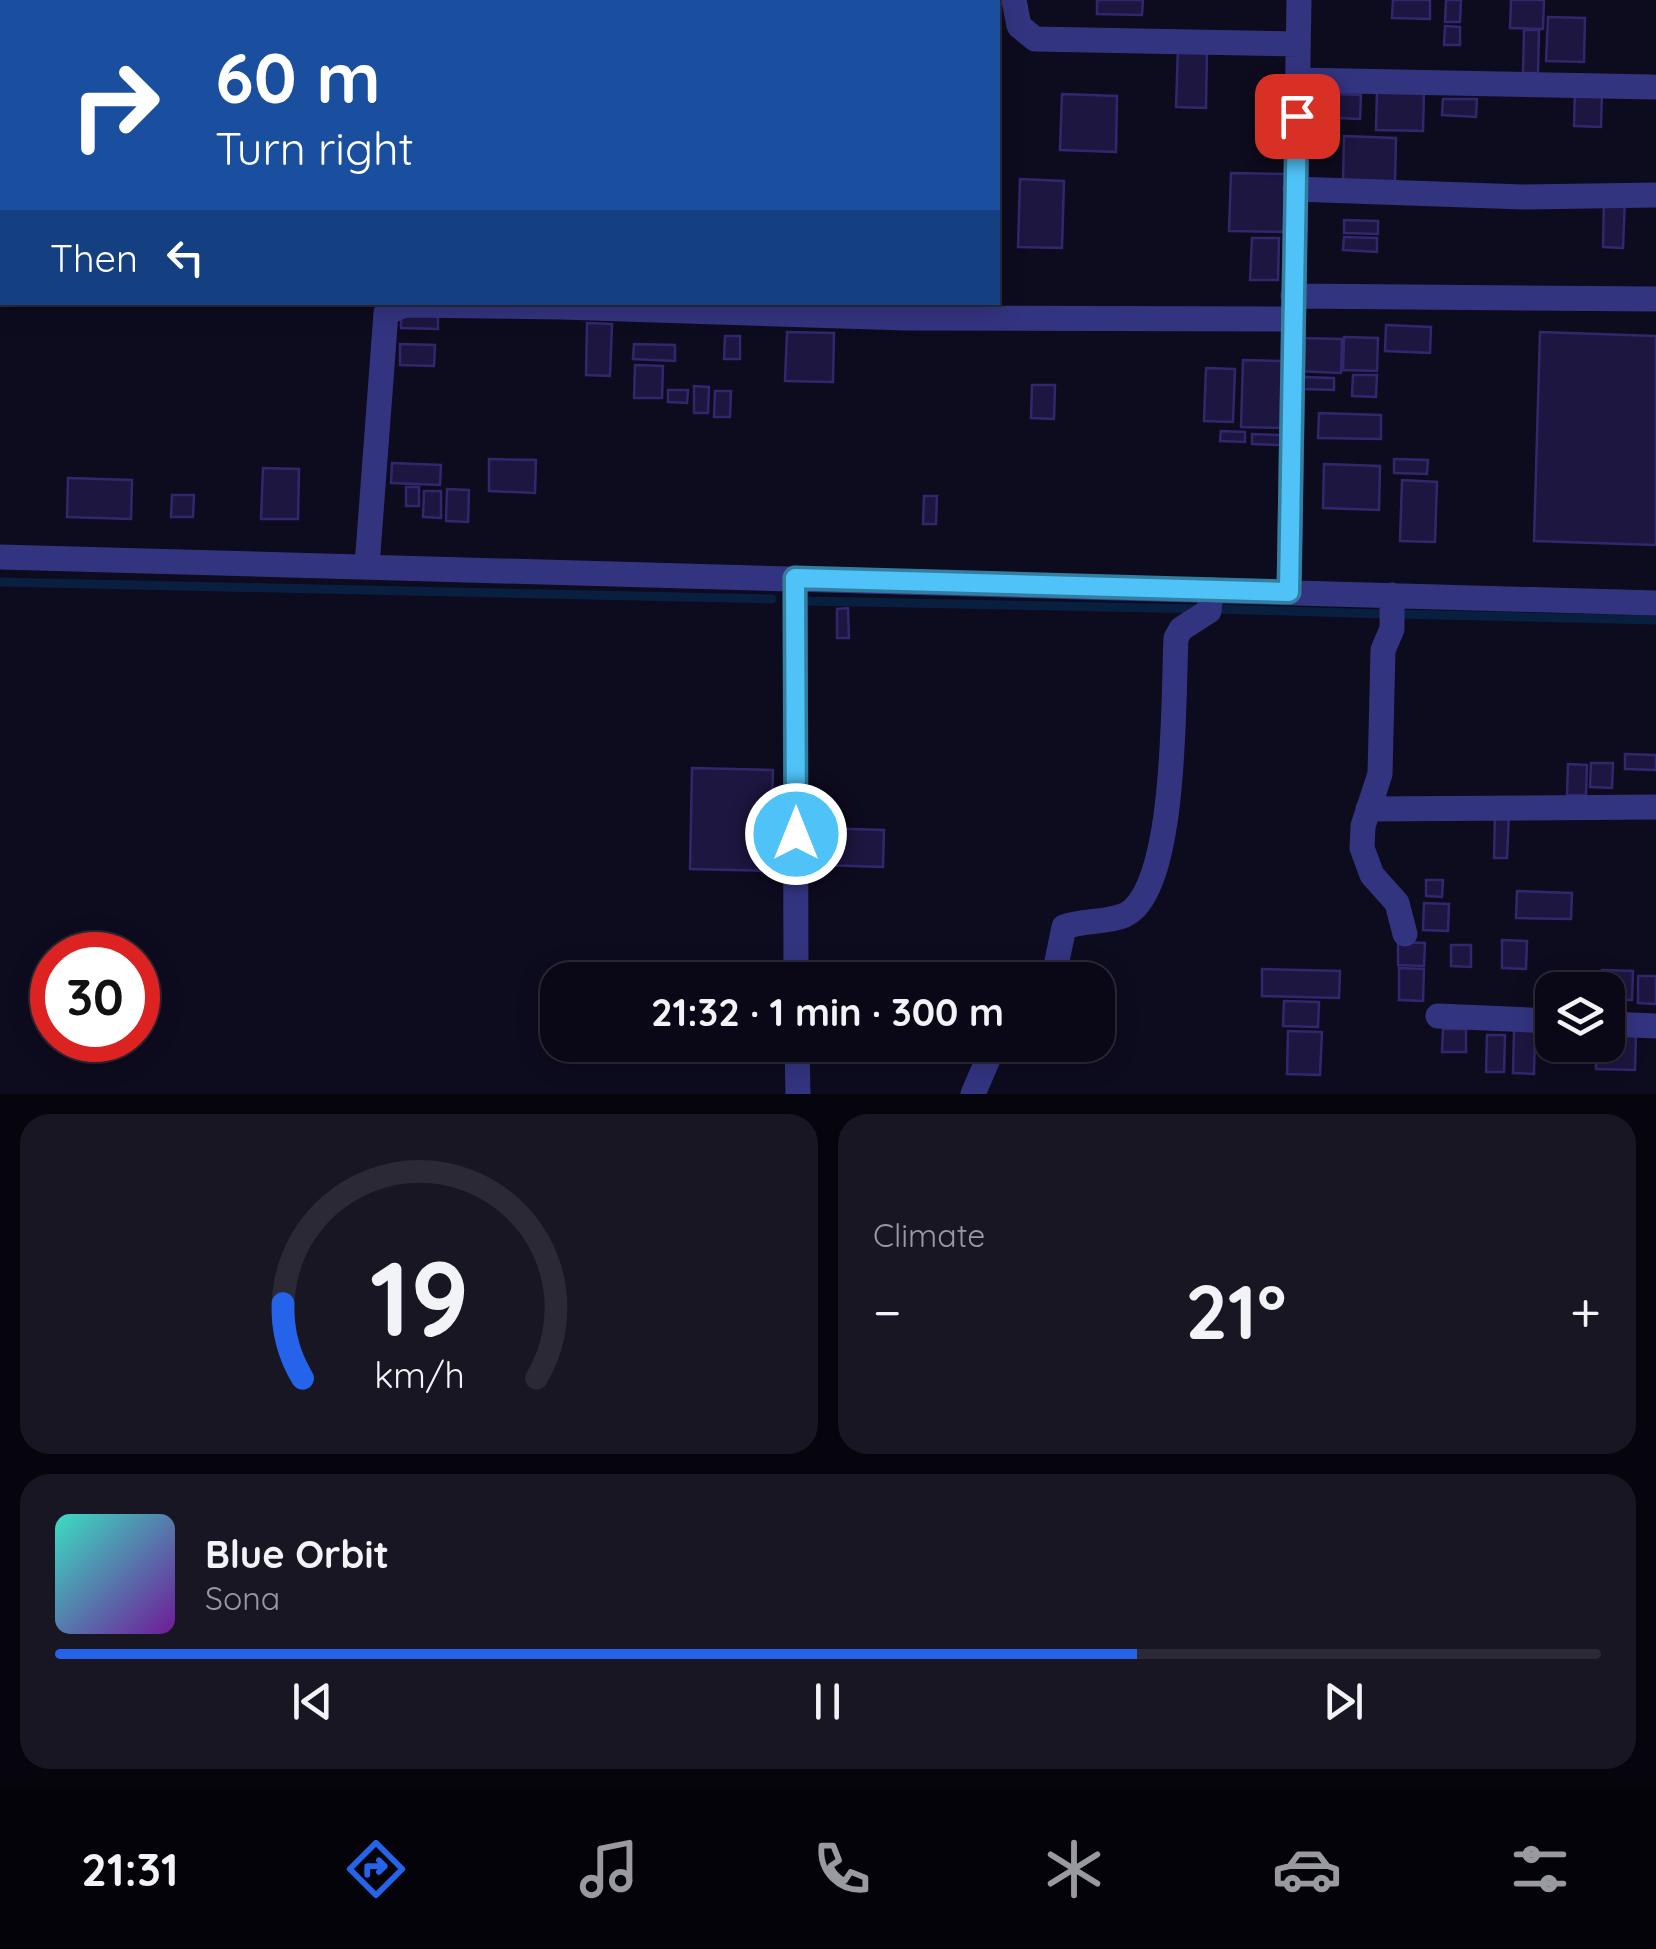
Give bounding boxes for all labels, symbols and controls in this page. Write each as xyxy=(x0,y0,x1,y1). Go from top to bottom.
text: 60 m xyxy=(215,33,381,121)
icon: right xyxy=(50,40,180,170)
pin xyxy=(1255,74,1340,159)
icon: arrive xyxy=(1270,89,1325,144)
text: Turn right xyxy=(215,120,414,176)
icon: left xyxy=(158,230,213,285)
text: Then xyxy=(50,234,138,282)
position arrow xyxy=(744,782,848,886)
speed limit sign: 30 xyxy=(30,932,160,1062)
map controls xyxy=(1535,972,1625,1062)
button: layers xyxy=(1535,972,1625,1062)
text: 21:32 · 1 min · 300 m xyxy=(651,988,1004,1036)
text: Climate xyxy=(873,1215,985,1255)
text: 19 xyxy=(369,1232,469,1362)
text: 21° xyxy=(1185,1264,1286,1358)
text: − xyxy=(873,1277,902,1346)
text: + xyxy=(1570,1277,1601,1346)
text: km/h xyxy=(374,1352,464,1397)
text: Blue Orbit xyxy=(205,1530,389,1578)
text: Sona xyxy=(205,1578,280,1618)
icon: previous xyxy=(285,1674,340,1729)
icon: pause xyxy=(800,1674,855,1729)
icon: next xyxy=(1316,1674,1371,1729)
icon: directions xyxy=(341,1834,411,1904)
icon: music xyxy=(574,1834,644,1904)
icon: phone xyxy=(807,1834,877,1904)
icon: climate xyxy=(1039,1834,1109,1904)
icon: car xyxy=(1272,1834,1342,1904)
icon: filters xyxy=(1505,1834,1575,1904)
text: 21:31 xyxy=(81,1841,178,1897)

